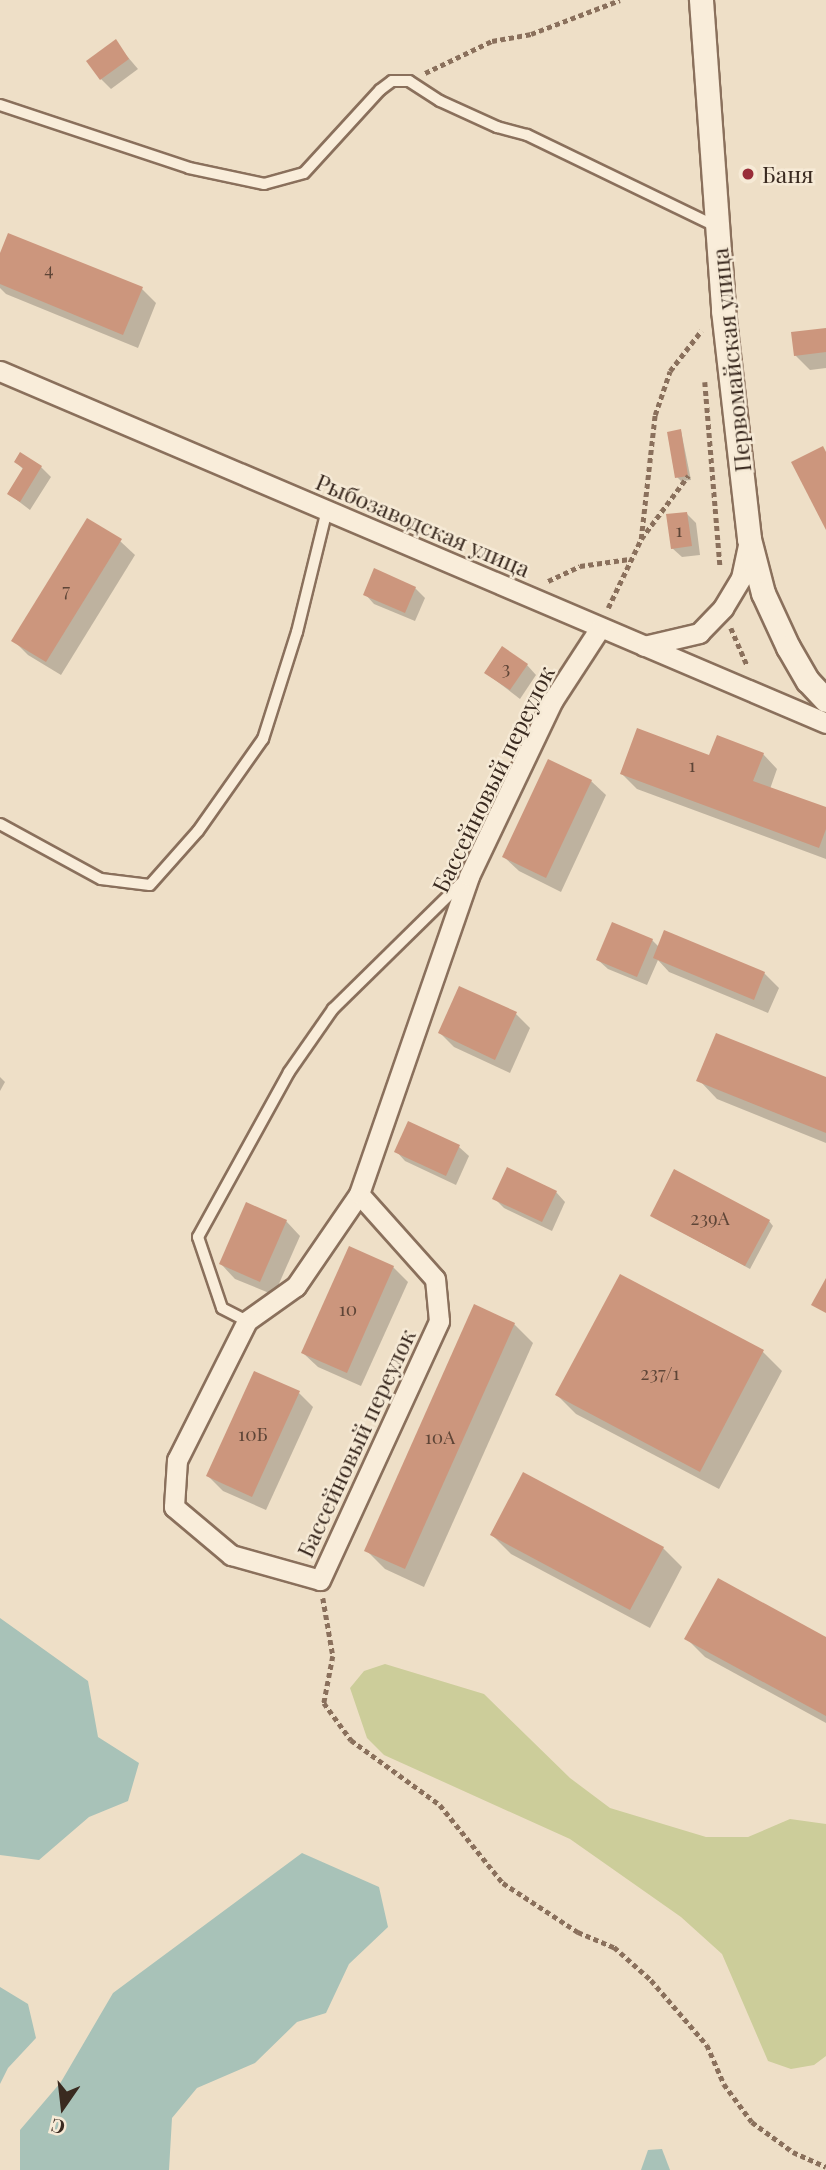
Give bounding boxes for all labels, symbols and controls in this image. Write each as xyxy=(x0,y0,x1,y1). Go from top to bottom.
place label: Баня xyxy=(762,160,814,188)
marker: Баня xyxy=(740,166,756,182)
street label: Первомайская улица xyxy=(706,247,756,473)
house number: 4 xyxy=(44,258,54,280)
street label: Рыбозаводская улица xyxy=(312,467,534,583)
house number: 1 xyxy=(675,519,683,541)
house number: 7 xyxy=(62,579,70,601)
house number: 3 xyxy=(502,657,510,679)
street label: Бассейновый переулок xyxy=(426,661,560,897)
house number: 1 xyxy=(688,754,696,776)
house number: 239A xyxy=(690,1207,730,1229)
house number: 10 xyxy=(339,1298,357,1320)
street label: Бассейновый переулок xyxy=(291,1324,421,1562)
house number: 237/1 xyxy=(640,1362,680,1384)
house number: 10Б xyxy=(238,1423,268,1445)
house number: 10А xyxy=(425,1426,455,1448)
north arrow xyxy=(28,2072,98,2142)
text: С xyxy=(48,2113,68,2142)

